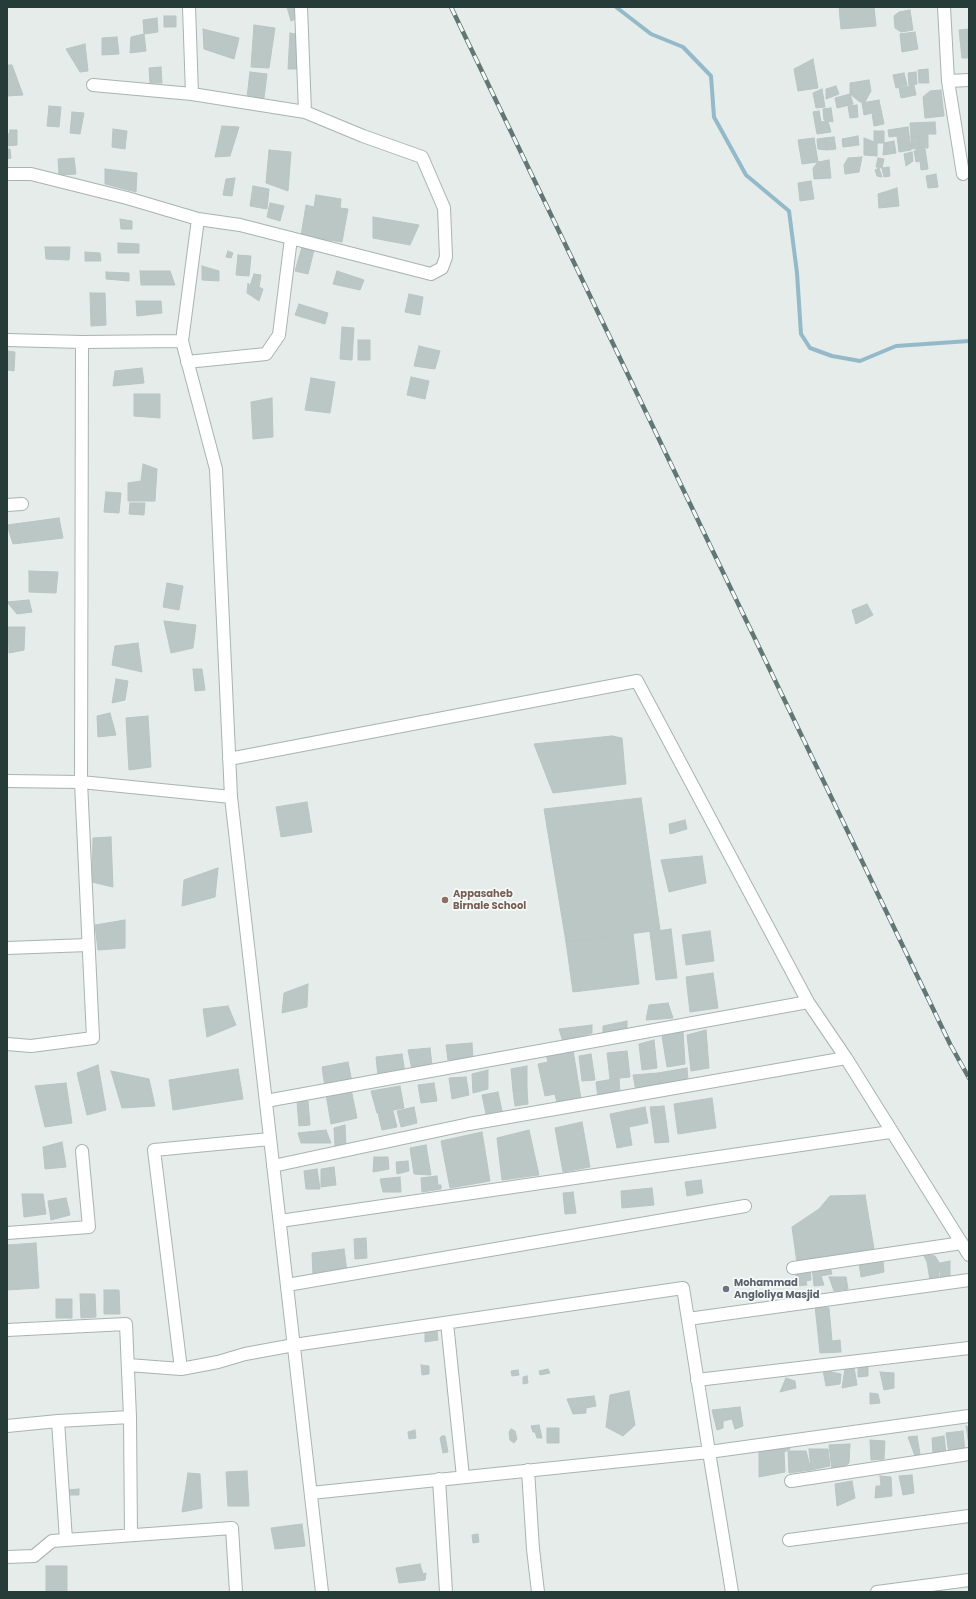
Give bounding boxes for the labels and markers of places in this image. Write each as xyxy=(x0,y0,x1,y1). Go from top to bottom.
place label: Appasaheb Birnale School xyxy=(453,888,526,912)
marker: Appasaheb Birnale School xyxy=(440,895,450,905)
place label: Mohammad Angloliya Masjid xyxy=(734,1277,820,1300)
marker: Mohammad Angloliya Masjid xyxy=(721,1284,731,1294)

